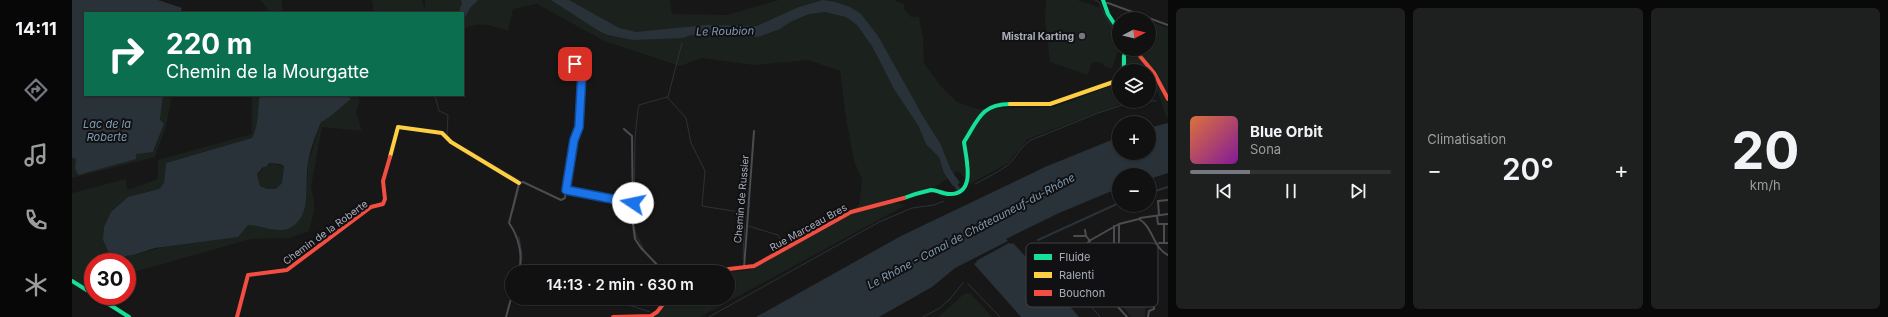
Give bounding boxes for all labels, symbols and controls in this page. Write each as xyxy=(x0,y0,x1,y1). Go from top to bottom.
north arrow xyxy=(1112,12,1156,56)
map controls xyxy=(1112,12,1156,212)
text: 14:11 xyxy=(15,18,57,39)
water label: Le Roubion xyxy=(696,23,755,39)
text: 220 m xyxy=(166,27,252,61)
icon: right xyxy=(100,28,152,80)
place label: Mistral Karting xyxy=(1002,30,1074,43)
marker: Mistral Karting xyxy=(1077,31,1087,41)
pin xyxy=(558,47,592,81)
icon: arrive xyxy=(564,53,586,75)
text: Chemin de la Mourgatte xyxy=(166,61,369,82)
button: layers xyxy=(1112,64,1156,108)
icon: directions xyxy=(22,76,50,104)
button: + xyxy=(1112,116,1156,160)
water label: Lac de la Roberte xyxy=(83,117,131,144)
text: 20 xyxy=(1731,119,1799,182)
text: Blue Orbit xyxy=(1250,122,1323,141)
text: Climatisation xyxy=(1427,131,1506,147)
icon: music xyxy=(22,141,50,169)
text: Sona xyxy=(1250,141,1281,157)
text: 20° xyxy=(1502,151,1554,187)
street label: Chemin de Russier xyxy=(731,154,751,244)
text: − xyxy=(1427,157,1442,183)
text: + xyxy=(1614,157,1629,183)
button: − xyxy=(1112,168,1156,212)
water label: Le Rhône - Canal de Châteauneuf-du-Rhône xyxy=(865,170,1077,292)
text: km/h xyxy=(1750,177,1781,193)
icon: previous xyxy=(1213,180,1235,202)
icon: pause xyxy=(1280,180,1302,202)
icon: next xyxy=(1347,180,1369,202)
position arrow xyxy=(612,182,654,224)
street label: Chemin de la Roberte xyxy=(280,197,370,267)
street label: Rue Marceau Bres xyxy=(767,201,849,253)
icon: phone xyxy=(22,206,50,234)
legend xyxy=(1026,243,1158,307)
text: Fluide xyxy=(1059,250,1090,264)
speed limit sign: 30 xyxy=(84,253,136,305)
text: Ralenti xyxy=(1059,268,1094,282)
icon: climate xyxy=(22,271,50,299)
text: 14:13 · 2 min · 630 m xyxy=(546,275,694,294)
text: Bouchon xyxy=(1059,286,1105,300)

